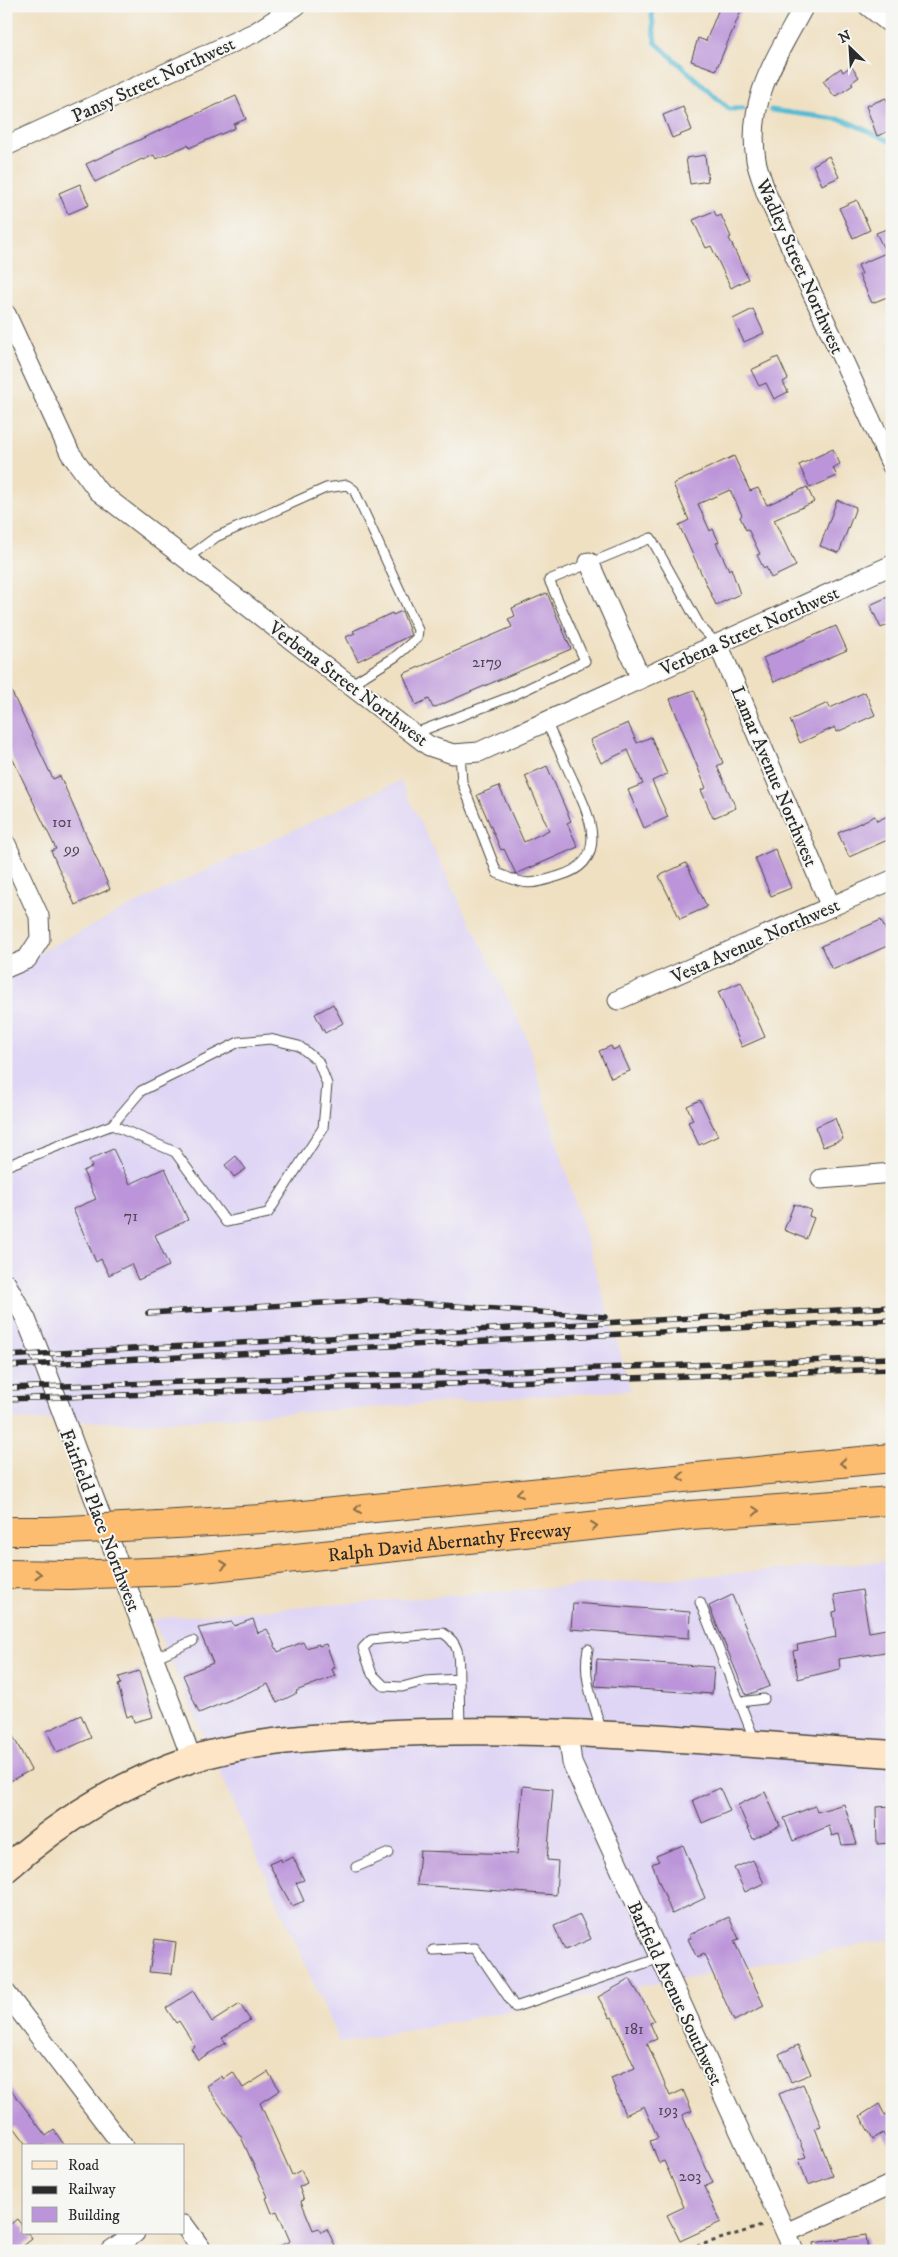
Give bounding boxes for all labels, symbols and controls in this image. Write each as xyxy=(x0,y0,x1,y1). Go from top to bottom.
north arrow xyxy=(826,22,876,72)
text: N xyxy=(836,26,854,48)
street label: Pansy Street Northwest xyxy=(68,32,239,128)
street label: Wadley Street Northwest xyxy=(750,175,849,358)
street label: Verbena Street Northwest xyxy=(656,581,843,682)
street label: Verbena Street Northwest xyxy=(263,616,432,752)
house number: 2179 xyxy=(472,652,502,672)
street label: Lamar Avenue Northwest xyxy=(725,683,822,870)
house number: 101 xyxy=(52,812,72,832)
house number: 99 xyxy=(63,839,80,859)
street label: Vesta Avenue Northwest xyxy=(667,894,843,989)
house number: 71 xyxy=(124,1206,138,1226)
street label: Fairfield Place Northwest xyxy=(54,1426,145,1615)
one-way arrow xyxy=(839,1457,847,1468)
one-way arrow xyxy=(677,1472,685,1483)
one-way arrow xyxy=(515,1487,523,1498)
one-way arrow xyxy=(354,1503,362,1514)
one-way arrow xyxy=(752,1505,760,1516)
street label: Ralph David Abernathy Freeway xyxy=(327,1518,573,1567)
one-way arrow xyxy=(590,1521,598,1532)
one-way arrow xyxy=(220,1560,228,1571)
one-way arrow xyxy=(34,1569,42,1579)
street label: Barfield Avenue Southwest xyxy=(622,1898,727,2089)
house number: 181 xyxy=(624,2019,644,2039)
house number: 193 xyxy=(658,2100,678,2120)
legend xyxy=(22,2144,185,2234)
text: Road xyxy=(68,2156,100,2175)
house number: 203 xyxy=(679,2166,701,2186)
text: Railway xyxy=(68,2180,116,2199)
text: Building xyxy=(68,2206,120,2225)

